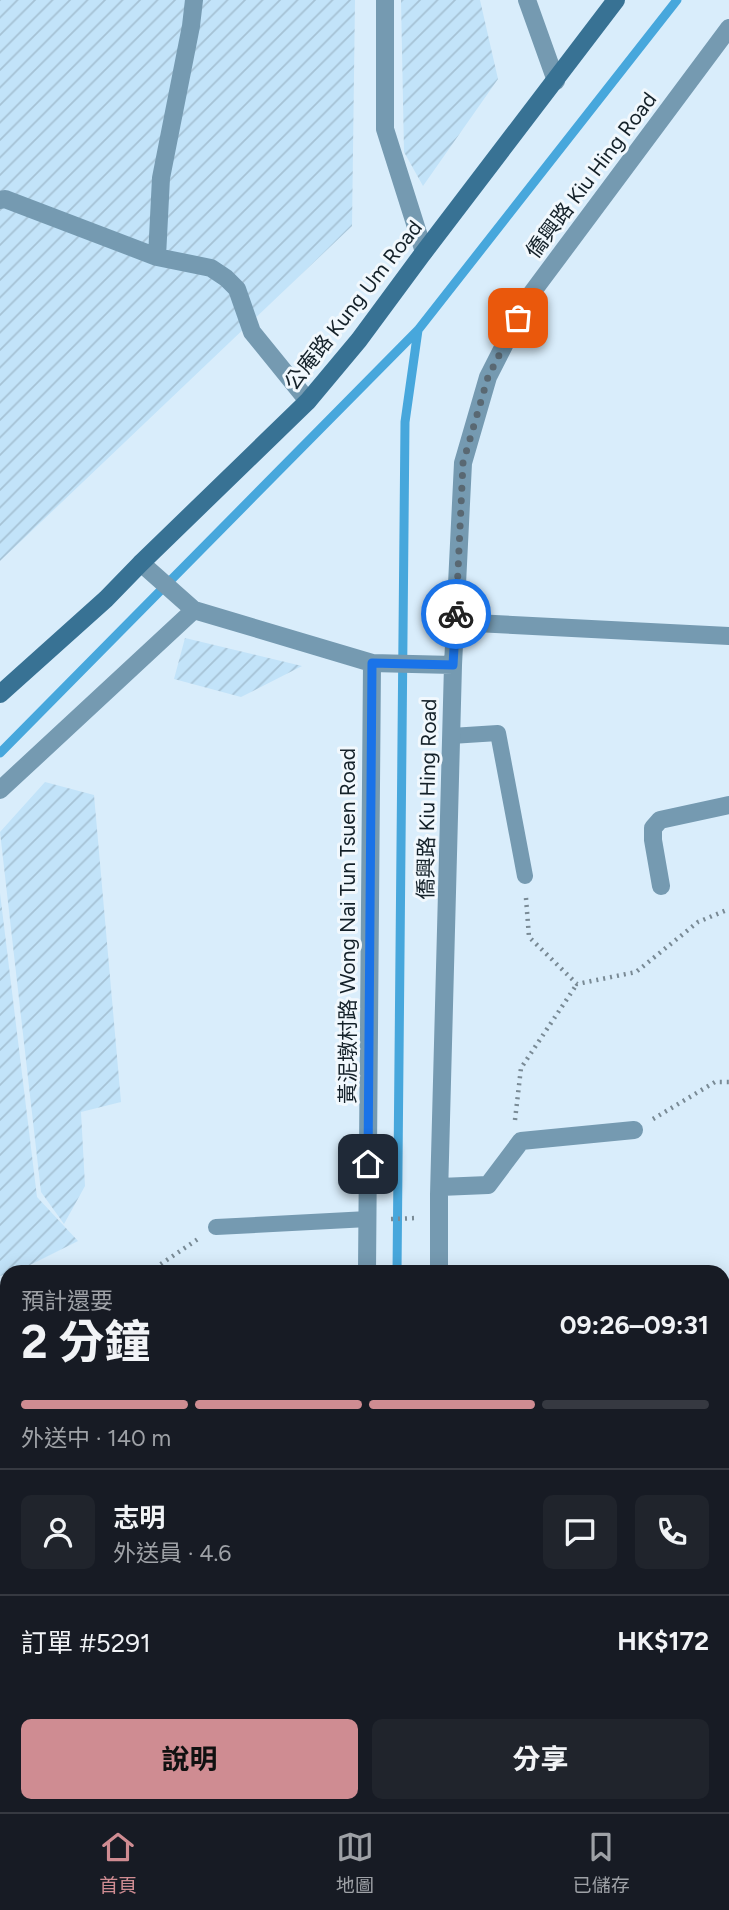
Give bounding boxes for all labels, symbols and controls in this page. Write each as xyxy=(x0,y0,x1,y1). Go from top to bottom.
street label: 僑興路 Kiu Hing Road xyxy=(521,87,661,263)
street label: 公庵路 Kung Um Road xyxy=(279,215,427,395)
pin xyxy=(488,288,548,348)
icon: bag xyxy=(499,299,537,337)
courier xyxy=(421,579,491,649)
icon: bike xyxy=(437,595,475,633)
street label: 僑興路 Kiu Hing Road xyxy=(413,698,441,900)
street label: 黃泥墩村路 Wong Nai Tun Tsuen Road xyxy=(335,748,360,1104)
pin xyxy=(338,1134,398,1194)
icon: home xyxy=(349,1145,387,1183)
text: 預計還要 xyxy=(21,1287,113,1315)
text: 09:26–09:31 xyxy=(560,1309,709,1341)
text: 2 分鐘 xyxy=(21,1314,151,1370)
text: 外送中 · 140 m xyxy=(21,1424,171,1452)
button: person xyxy=(21,1495,95,1569)
button: chat xyxy=(543,1495,617,1569)
button: phone xyxy=(635,1495,709,1569)
text: 志明 xyxy=(113,1502,165,1534)
text: 外送員 · 4.6 xyxy=(113,1539,231,1567)
text: HK$172 xyxy=(617,1625,709,1657)
text: 訂單 #5291 xyxy=(21,1627,151,1659)
button: 說明 xyxy=(21,1719,358,1799)
button: 分享 xyxy=(372,1719,709,1799)
tab: 首頁 xyxy=(99,1828,137,1897)
tab: 地圖 xyxy=(336,1828,374,1897)
tab: 已儲存 xyxy=(573,1828,630,1897)

